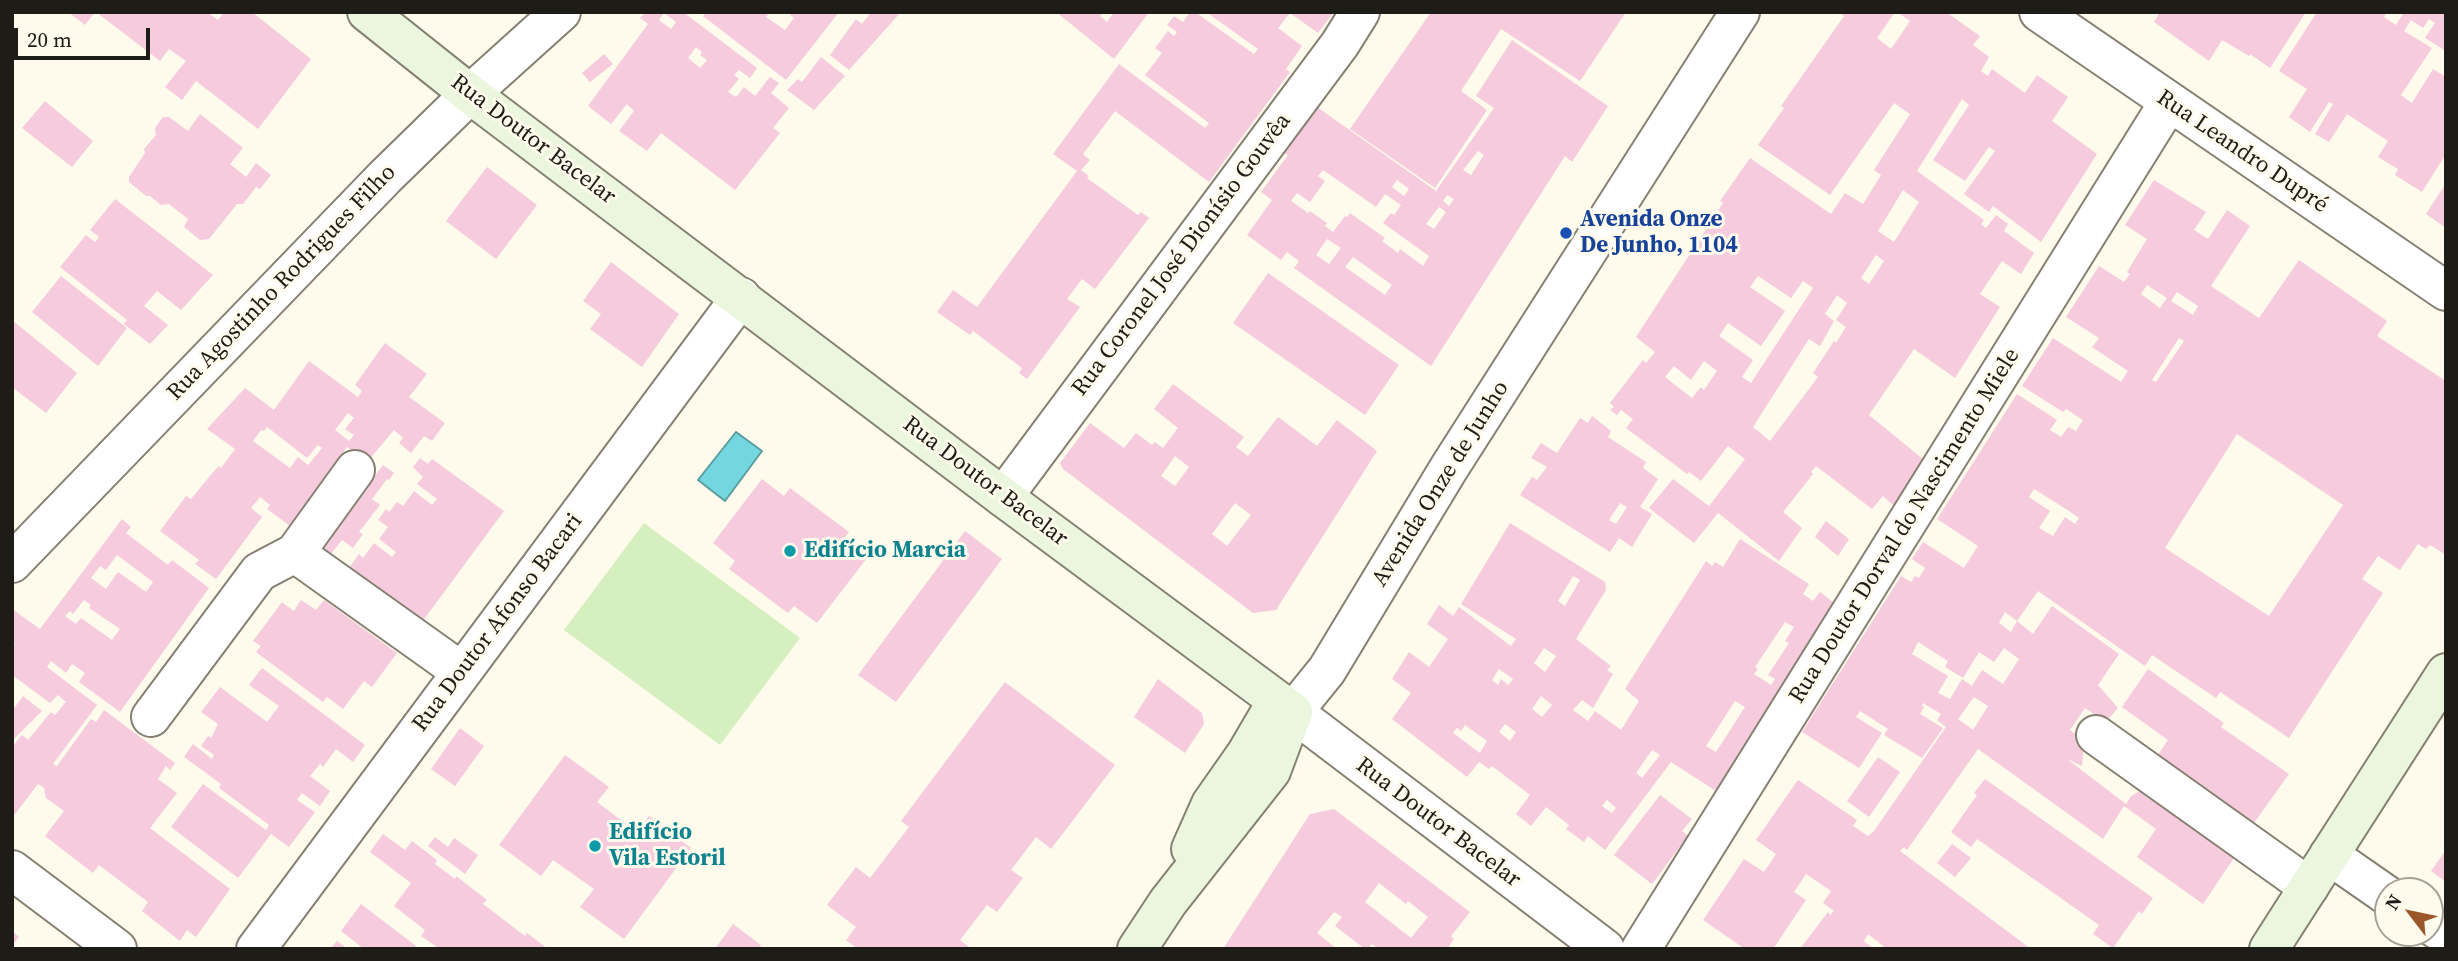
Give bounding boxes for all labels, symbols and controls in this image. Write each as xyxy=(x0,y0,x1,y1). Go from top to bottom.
scale bar xyxy=(18,14,154,58)
text: 20 m xyxy=(27,25,72,54)
street label: Rua Doutor Bacelar xyxy=(445,69,621,211)
street label: Rua Leandro Dupré xyxy=(2151,84,2333,220)
street label: Rua Coronel José Dionísio Gouvêa xyxy=(1067,108,1297,402)
street label: Rua Agostinho Rodrigues Filho xyxy=(162,159,402,407)
place label: Avenida Onze De Junho, 1104 xyxy=(1580,206,1738,260)
marker: Avenida Onze De Junho, 1104 xyxy=(1558,225,1574,241)
street label: Rua Doutor Dorval do Nascimento Miele xyxy=(1784,343,2026,709)
street label: Avenida Onze de Junho xyxy=(1366,376,1516,592)
street label: Rua Doutor Bacelar xyxy=(897,411,1073,553)
street label: Rua Doutor Afonso Bacari xyxy=(407,509,589,737)
place label: Edifício Marcia xyxy=(804,537,966,565)
marker: Edifício Marcia xyxy=(782,543,798,559)
street label: Rua Doutor Bacelar xyxy=(1350,752,1526,894)
place label: Edifício Vila Estoril xyxy=(609,819,726,873)
marker: Edifício Vila Estoril xyxy=(587,838,603,854)
north arrow xyxy=(2374,877,2444,947)
text: N xyxy=(2378,889,2408,915)

